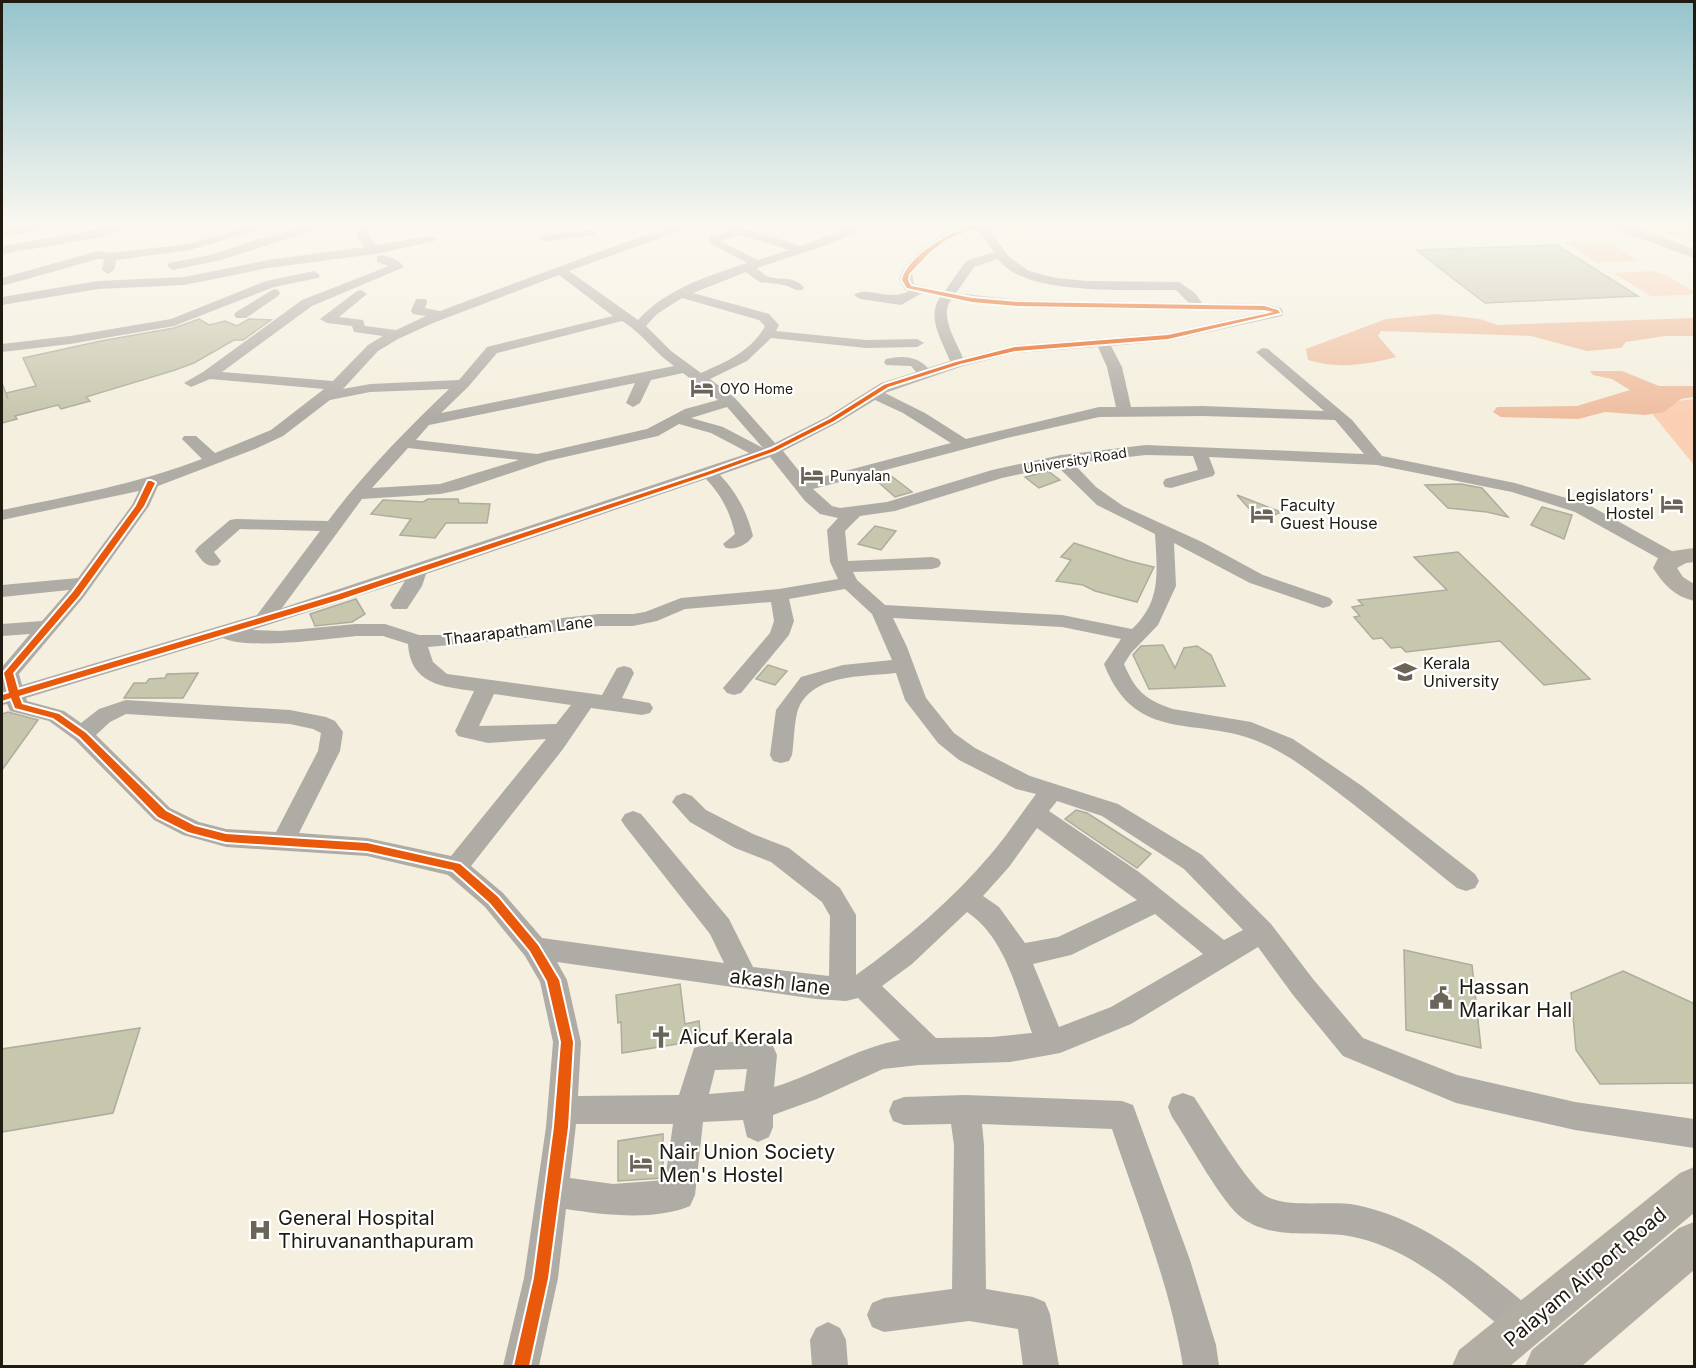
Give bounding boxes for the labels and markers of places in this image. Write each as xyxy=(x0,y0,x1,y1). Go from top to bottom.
hotel icon: OYO Home xyxy=(689,375,715,401)
place label: OYO Home xyxy=(720,380,793,397)
hotel icon: Punyalan xyxy=(799,462,825,488)
place label: Punyalan xyxy=(830,467,890,484)
place label: Legislators' Hostel xyxy=(1567,485,1654,523)
hotel icon: Legislators' Hostel xyxy=(1659,491,1685,517)
place label: Faculty Guest House xyxy=(1280,495,1378,533)
hotel icon: Faculty Guest House xyxy=(1249,501,1275,527)
place label: Kerala University xyxy=(1423,653,1499,691)
school or university icon: Kerala University xyxy=(1392,659,1418,685)
place label: Hassan Marikar Hall xyxy=(1459,975,1572,1022)
public building icon: Hassan Marikar Hall xyxy=(1428,985,1454,1011)
church icon: Aicuf Kerala xyxy=(648,1024,674,1050)
place label: Aicuf Kerala xyxy=(679,1025,793,1049)
place label: Nair Union Society Men's Hostel xyxy=(659,1140,835,1187)
hotel icon: Nair Union Society Men's Hostel xyxy=(628,1150,654,1176)
place label: General Hospital Thiruvananthapuram xyxy=(278,1206,474,1253)
hospital icon: General Hospital Thiruvananthapuram xyxy=(247,1217,273,1243)

